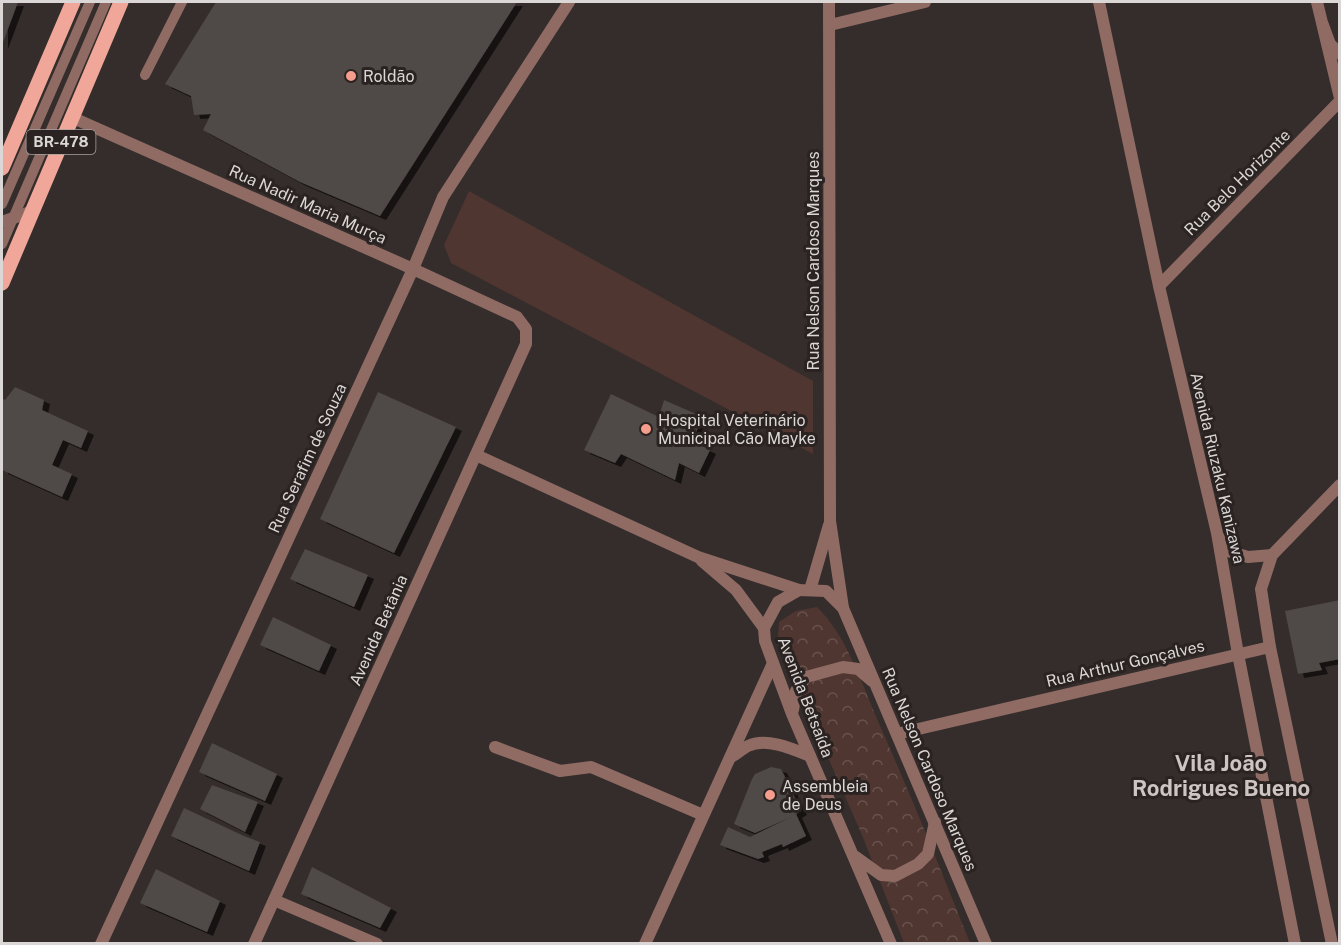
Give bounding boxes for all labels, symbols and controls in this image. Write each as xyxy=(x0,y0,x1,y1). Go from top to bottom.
place label: Roldão xyxy=(363,67,415,86)
marker: Roldão xyxy=(344,69,358,83)
street label: Rua Belo Horizonte xyxy=(1180,125,1294,239)
road number: BR-478 xyxy=(26,130,96,154)
street label: Rua Nelson Cardoso Marques xyxy=(804,152,823,370)
street label: Rua Nadir Maria Murça xyxy=(226,161,390,248)
street label: Avenida Riuzaku Kanizawa xyxy=(1186,371,1249,566)
street label: Rua Serafim de Souza xyxy=(264,380,350,536)
place label: Hospital Veterinário Municipal Cão Mayke xyxy=(658,411,816,448)
marker: Hospital Veterinário Municipal Cão Mayke xyxy=(639,422,653,436)
street label: Avenida Betânia xyxy=(345,572,411,689)
street label: Avenida Betsaída xyxy=(774,634,837,760)
street label: Rua Arthur Gonçalves xyxy=(1044,636,1206,691)
street label: Rua Nelson Cardoso Marques xyxy=(878,665,981,874)
district label: Vila João Rodrigues Bueno xyxy=(1132,750,1310,801)
place label: Assembleia de Deus xyxy=(782,777,868,814)
marker: Assembleia de Deus xyxy=(763,788,777,802)

